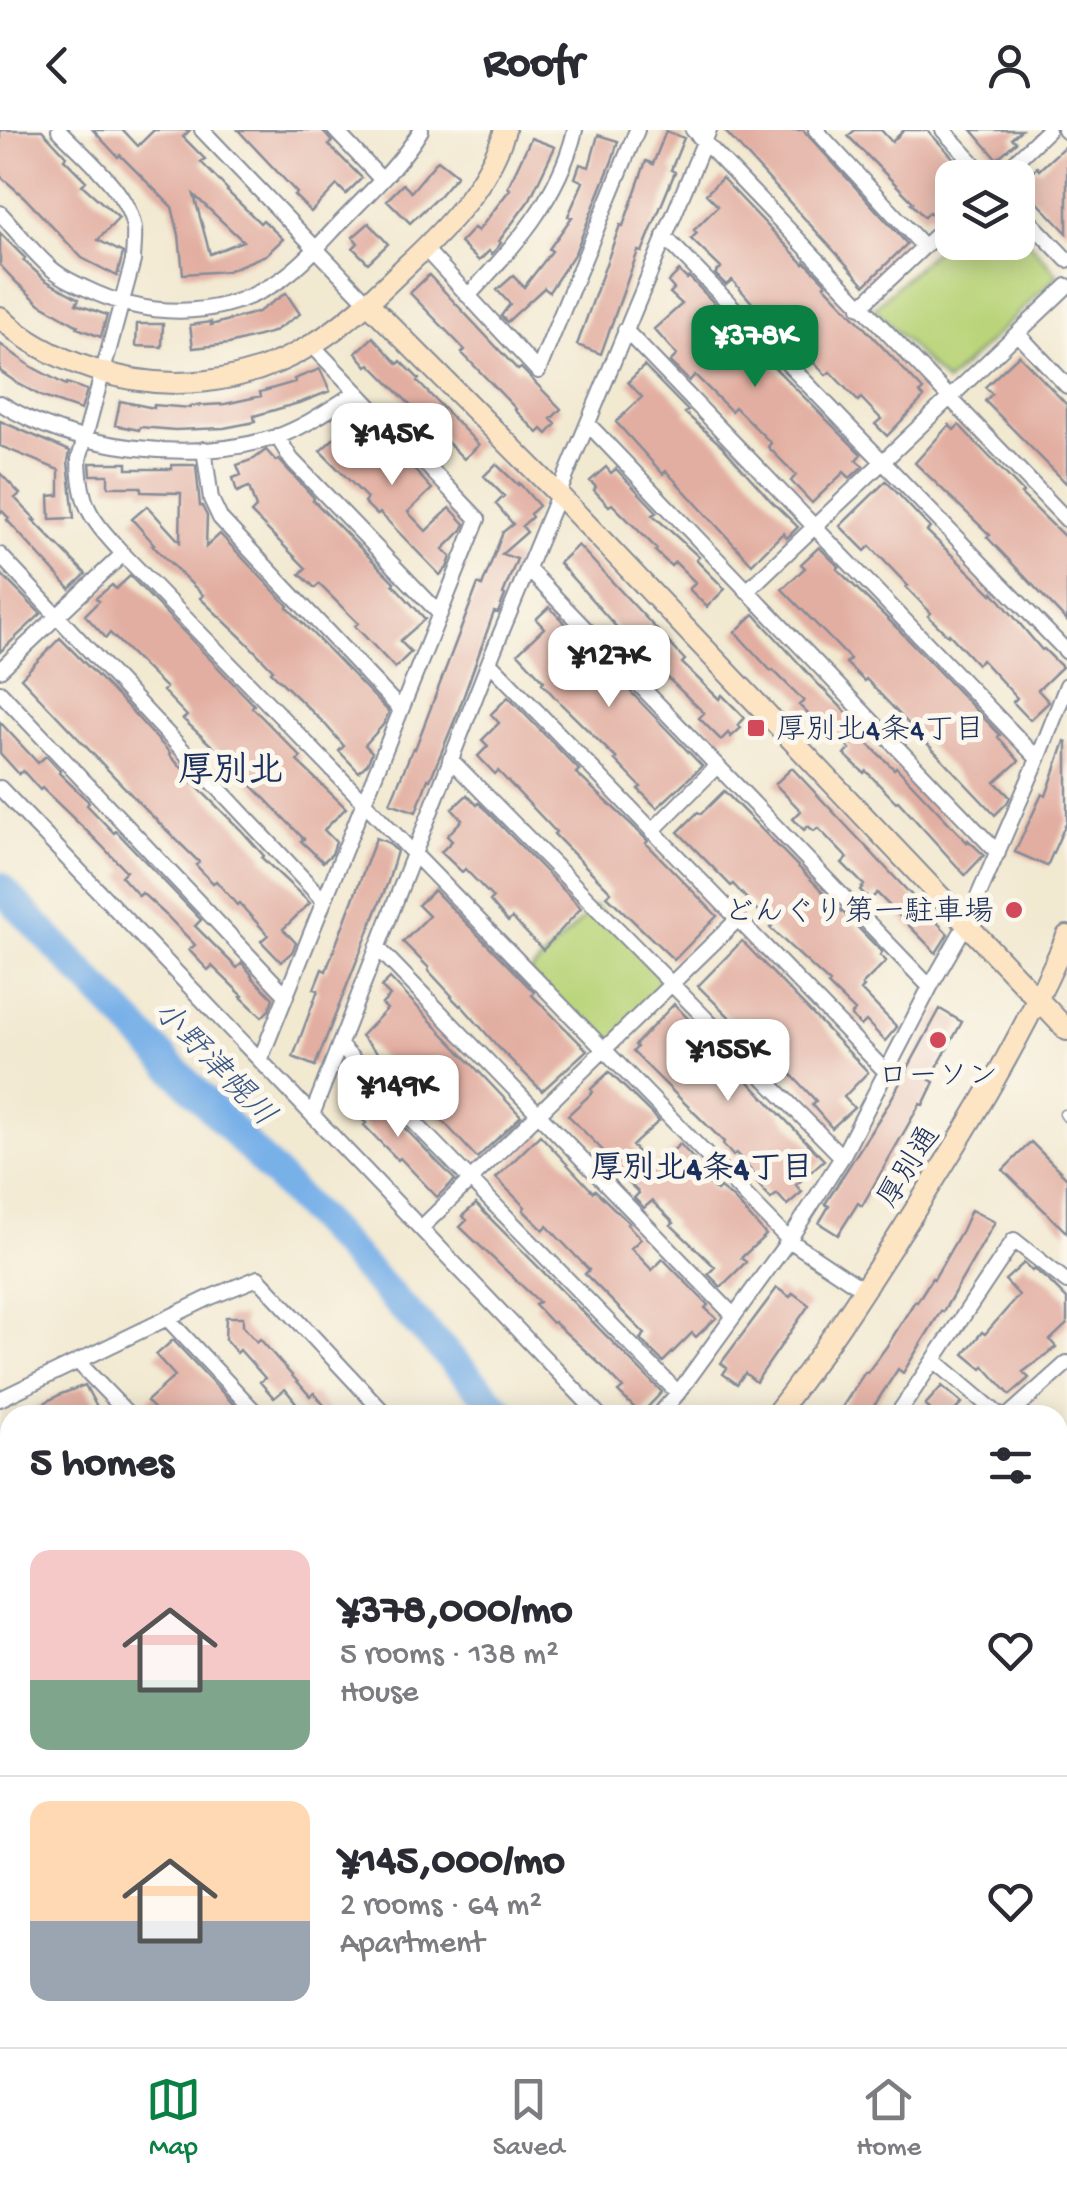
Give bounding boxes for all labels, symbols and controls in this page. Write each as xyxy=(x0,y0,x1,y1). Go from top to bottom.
icon: back xyxy=(30,38,85,93)
icon: person xyxy=(982,38,1037,93)
text: Roofr xyxy=(484,39,584,92)
map controls xyxy=(935,160,1035,260)
button: layers xyxy=(935,160,1035,260)
pin: ¥378K xyxy=(685,305,825,390)
text: ¥378K xyxy=(713,318,797,356)
pin: ¥145K xyxy=(322,403,462,488)
text: ¥145K xyxy=(353,416,431,454)
pin: ¥127K xyxy=(539,625,679,710)
text: ¥127K xyxy=(570,638,648,676)
place label: 厚別北4条4丁目 xyxy=(776,714,984,750)
marker: 厚別北4条4丁目 xyxy=(745,717,767,739)
district label: 厚別北 xyxy=(178,751,284,794)
place label: どんぐり第一駐車場 xyxy=(723,895,994,932)
marker: どんぐり第一駐車場 xyxy=(1003,899,1025,921)
water label: 小野津幌川 xyxy=(143,994,282,1136)
pin: ¥155K xyxy=(658,1019,798,1104)
marker: ローソン xyxy=(927,1029,949,1051)
text: ¥155K xyxy=(688,1032,768,1070)
pin: ¥149K xyxy=(328,1055,468,1140)
place label: ローソン xyxy=(878,1061,998,1096)
text: ¥149K xyxy=(360,1068,436,1106)
street label: 厚別通 xyxy=(871,1120,950,1216)
district label: 厚別北4条4丁目 xyxy=(591,1151,813,1190)
icon: filters xyxy=(983,1438,1038,1493)
text: 5 homes xyxy=(30,1441,173,1490)
text: ¥378,000/mo xyxy=(340,1588,573,1637)
icon: home xyxy=(110,1590,230,1710)
icon: heart xyxy=(983,1623,1038,1678)
text: 5 rooms · 138 m² xyxy=(340,1637,559,1675)
text: House xyxy=(340,1675,418,1713)
text: ¥145,000/mo xyxy=(340,1839,565,1888)
icon: home xyxy=(110,1841,230,1961)
icon: heart xyxy=(983,1874,1038,1929)
text: 2 rooms · 64 m² xyxy=(340,1888,542,1926)
text: Apartment xyxy=(340,1926,484,1964)
tab: Map xyxy=(146,2072,201,2165)
tab: Saved xyxy=(493,2072,564,2165)
tab: Home xyxy=(856,2072,921,2165)

